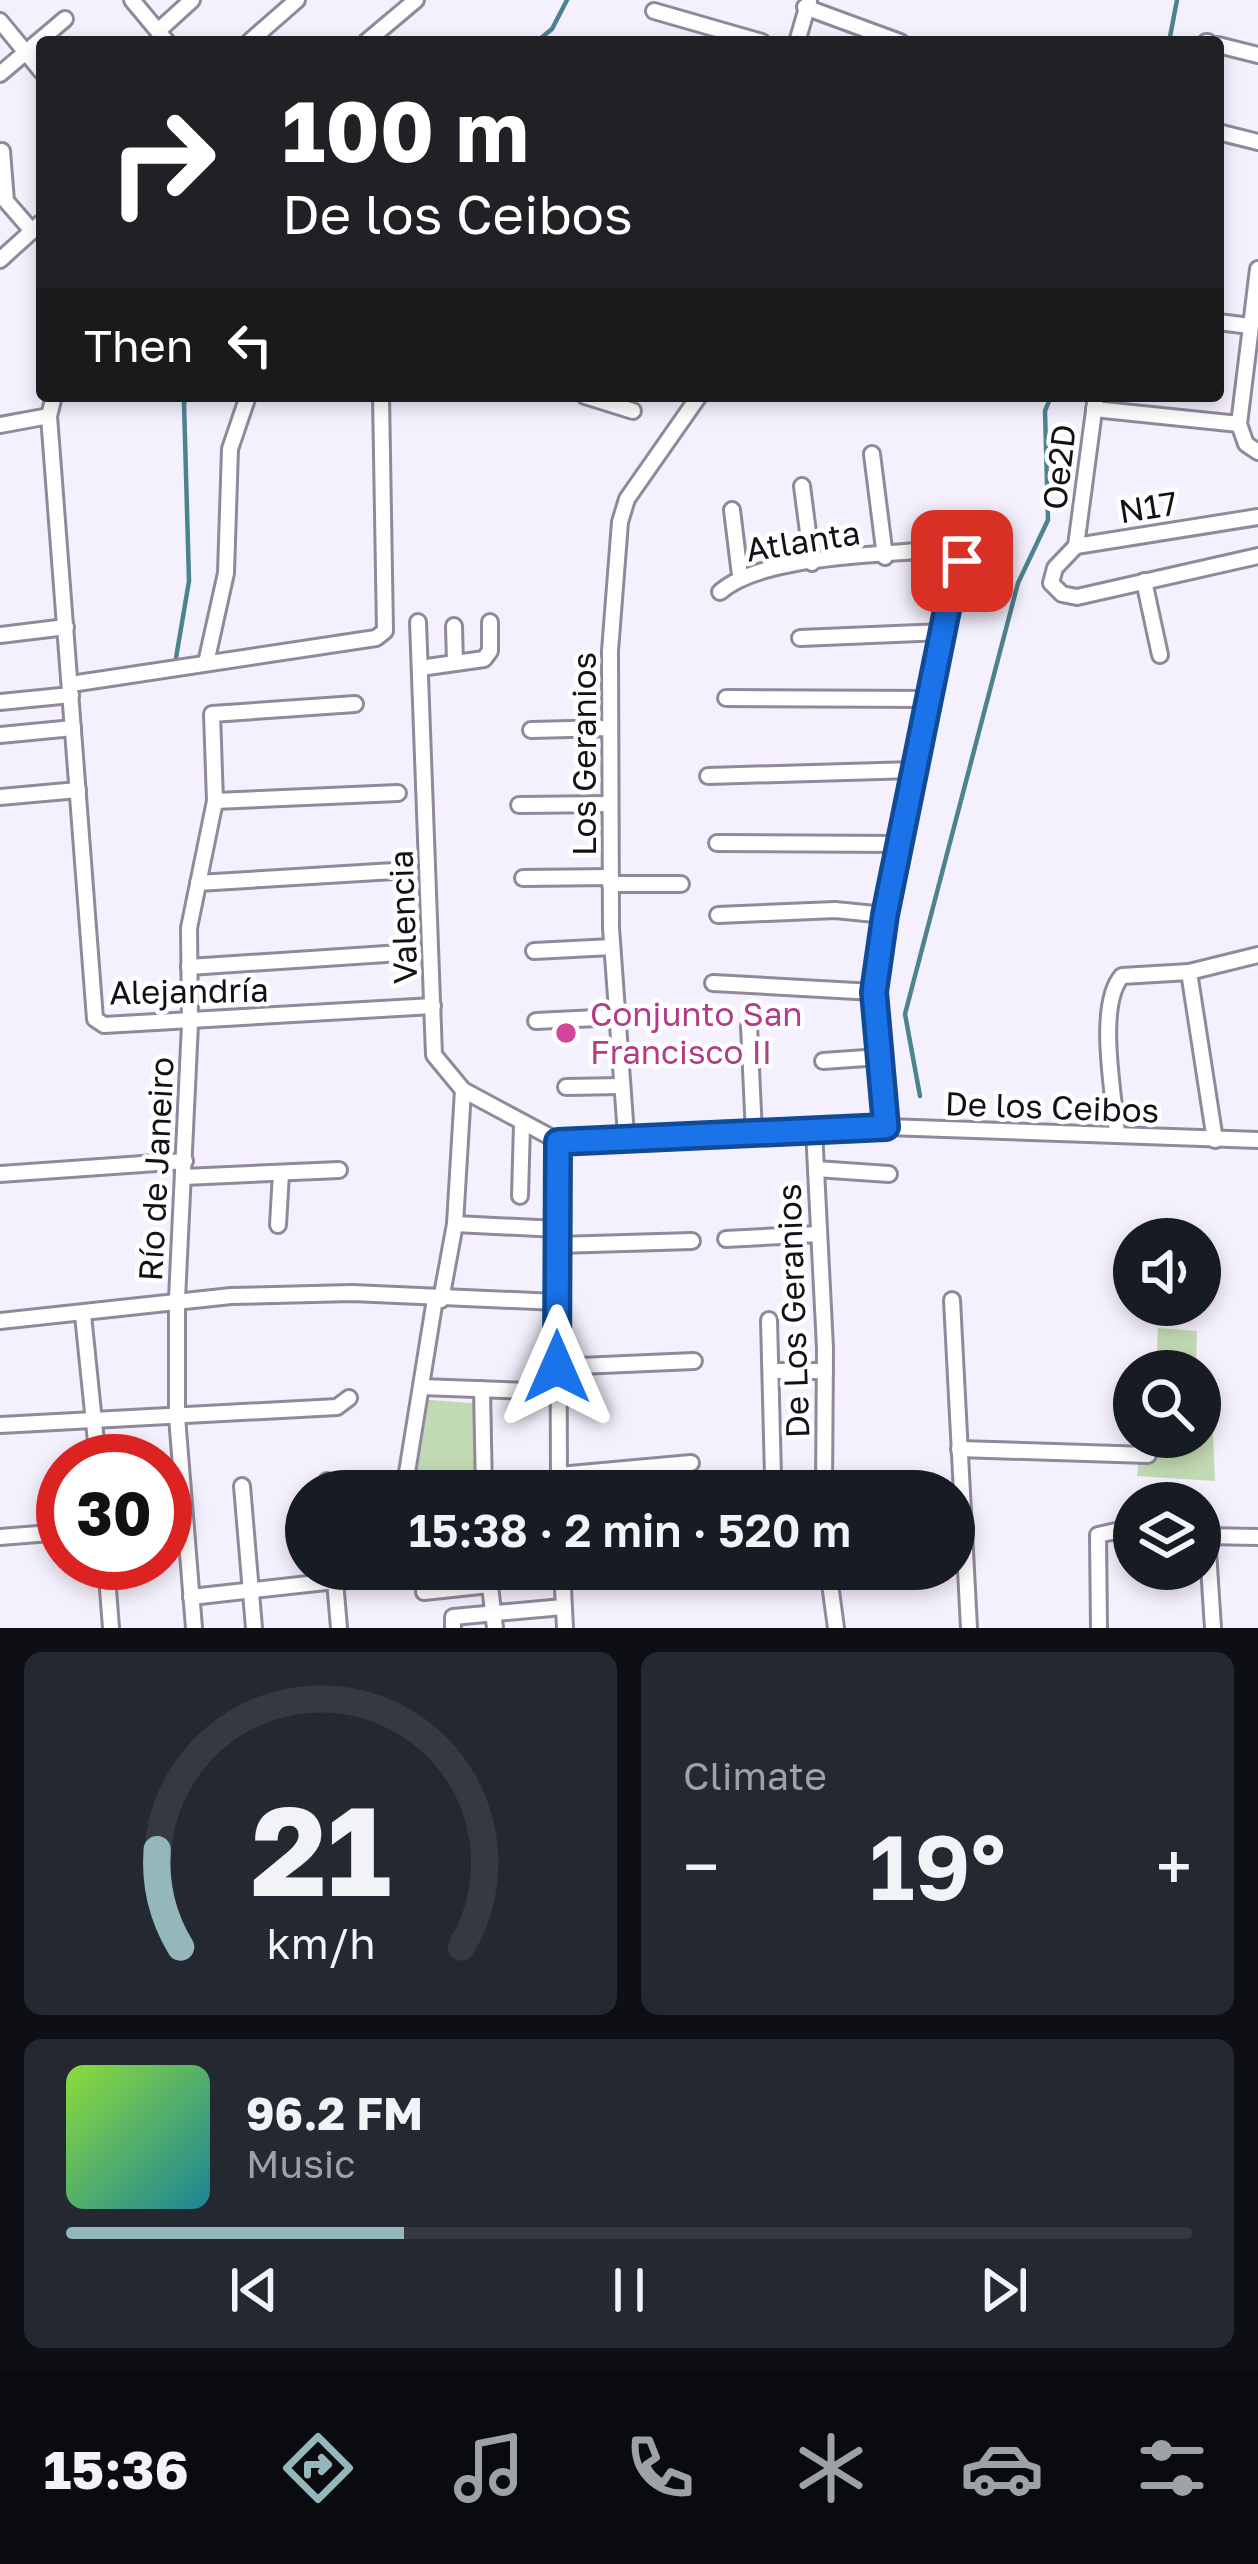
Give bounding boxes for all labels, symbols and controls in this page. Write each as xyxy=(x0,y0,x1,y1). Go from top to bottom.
text: 100 m xyxy=(282,80,529,180)
icon: right xyxy=(84,84,240,240)
text: De los Ceibos xyxy=(282,181,633,246)
icon: left xyxy=(217,312,283,378)
text: Then xyxy=(84,318,193,372)
street label: Oe2D xyxy=(1034,422,1083,512)
street label: N17 xyxy=(1116,483,1180,530)
pin xyxy=(911,510,1013,612)
street label: Atlanta xyxy=(743,512,863,569)
icon: arrive xyxy=(929,528,995,594)
street label: Los Geranios xyxy=(564,652,603,856)
street label: Valencia xyxy=(381,849,424,985)
street label: Alejandría xyxy=(109,970,269,1011)
place label: Conjunto San Francisco II xyxy=(590,994,803,1071)
marker: Conjunto San Francisco II xyxy=(553,1020,579,1046)
street label: Río de Janeiro xyxy=(130,1056,181,1282)
street label: De los Ceibos xyxy=(944,1083,1160,1130)
street label: De Los Geranios xyxy=(769,1183,816,1439)
map controls xyxy=(1113,1218,1221,1590)
button: sound xyxy=(1113,1218,1221,1326)
position arrow xyxy=(494,1304,620,1430)
button: search xyxy=(1113,1350,1221,1458)
speed limit sign: 30 xyxy=(36,1434,192,1590)
button: layers xyxy=(1113,1482,1221,1590)
text: 15:38 · 2 min · 520 m xyxy=(409,1503,851,1557)
text: Climate xyxy=(683,1752,827,1799)
text: 21 xyxy=(250,1774,391,1923)
text: 19° xyxy=(869,1812,1006,1920)
text: − xyxy=(683,1826,719,1906)
text: + xyxy=(1156,1826,1192,1906)
text: km/h xyxy=(266,1916,375,1967)
text: 96.2 FM xyxy=(246,2086,423,2140)
text: Music xyxy=(246,2140,356,2187)
icon: previous xyxy=(221,2257,287,2323)
icon: pause xyxy=(596,2257,662,2323)
icon: next xyxy=(971,2257,1037,2323)
icon: directions xyxy=(276,2426,360,2510)
icon: music xyxy=(447,2426,531,2510)
icon: phone xyxy=(618,2426,702,2510)
icon: climate xyxy=(789,2426,873,2510)
icon: car xyxy=(960,2426,1044,2510)
icon: filters xyxy=(1130,2426,1214,2510)
text: 15:36 xyxy=(43,2436,189,2501)

